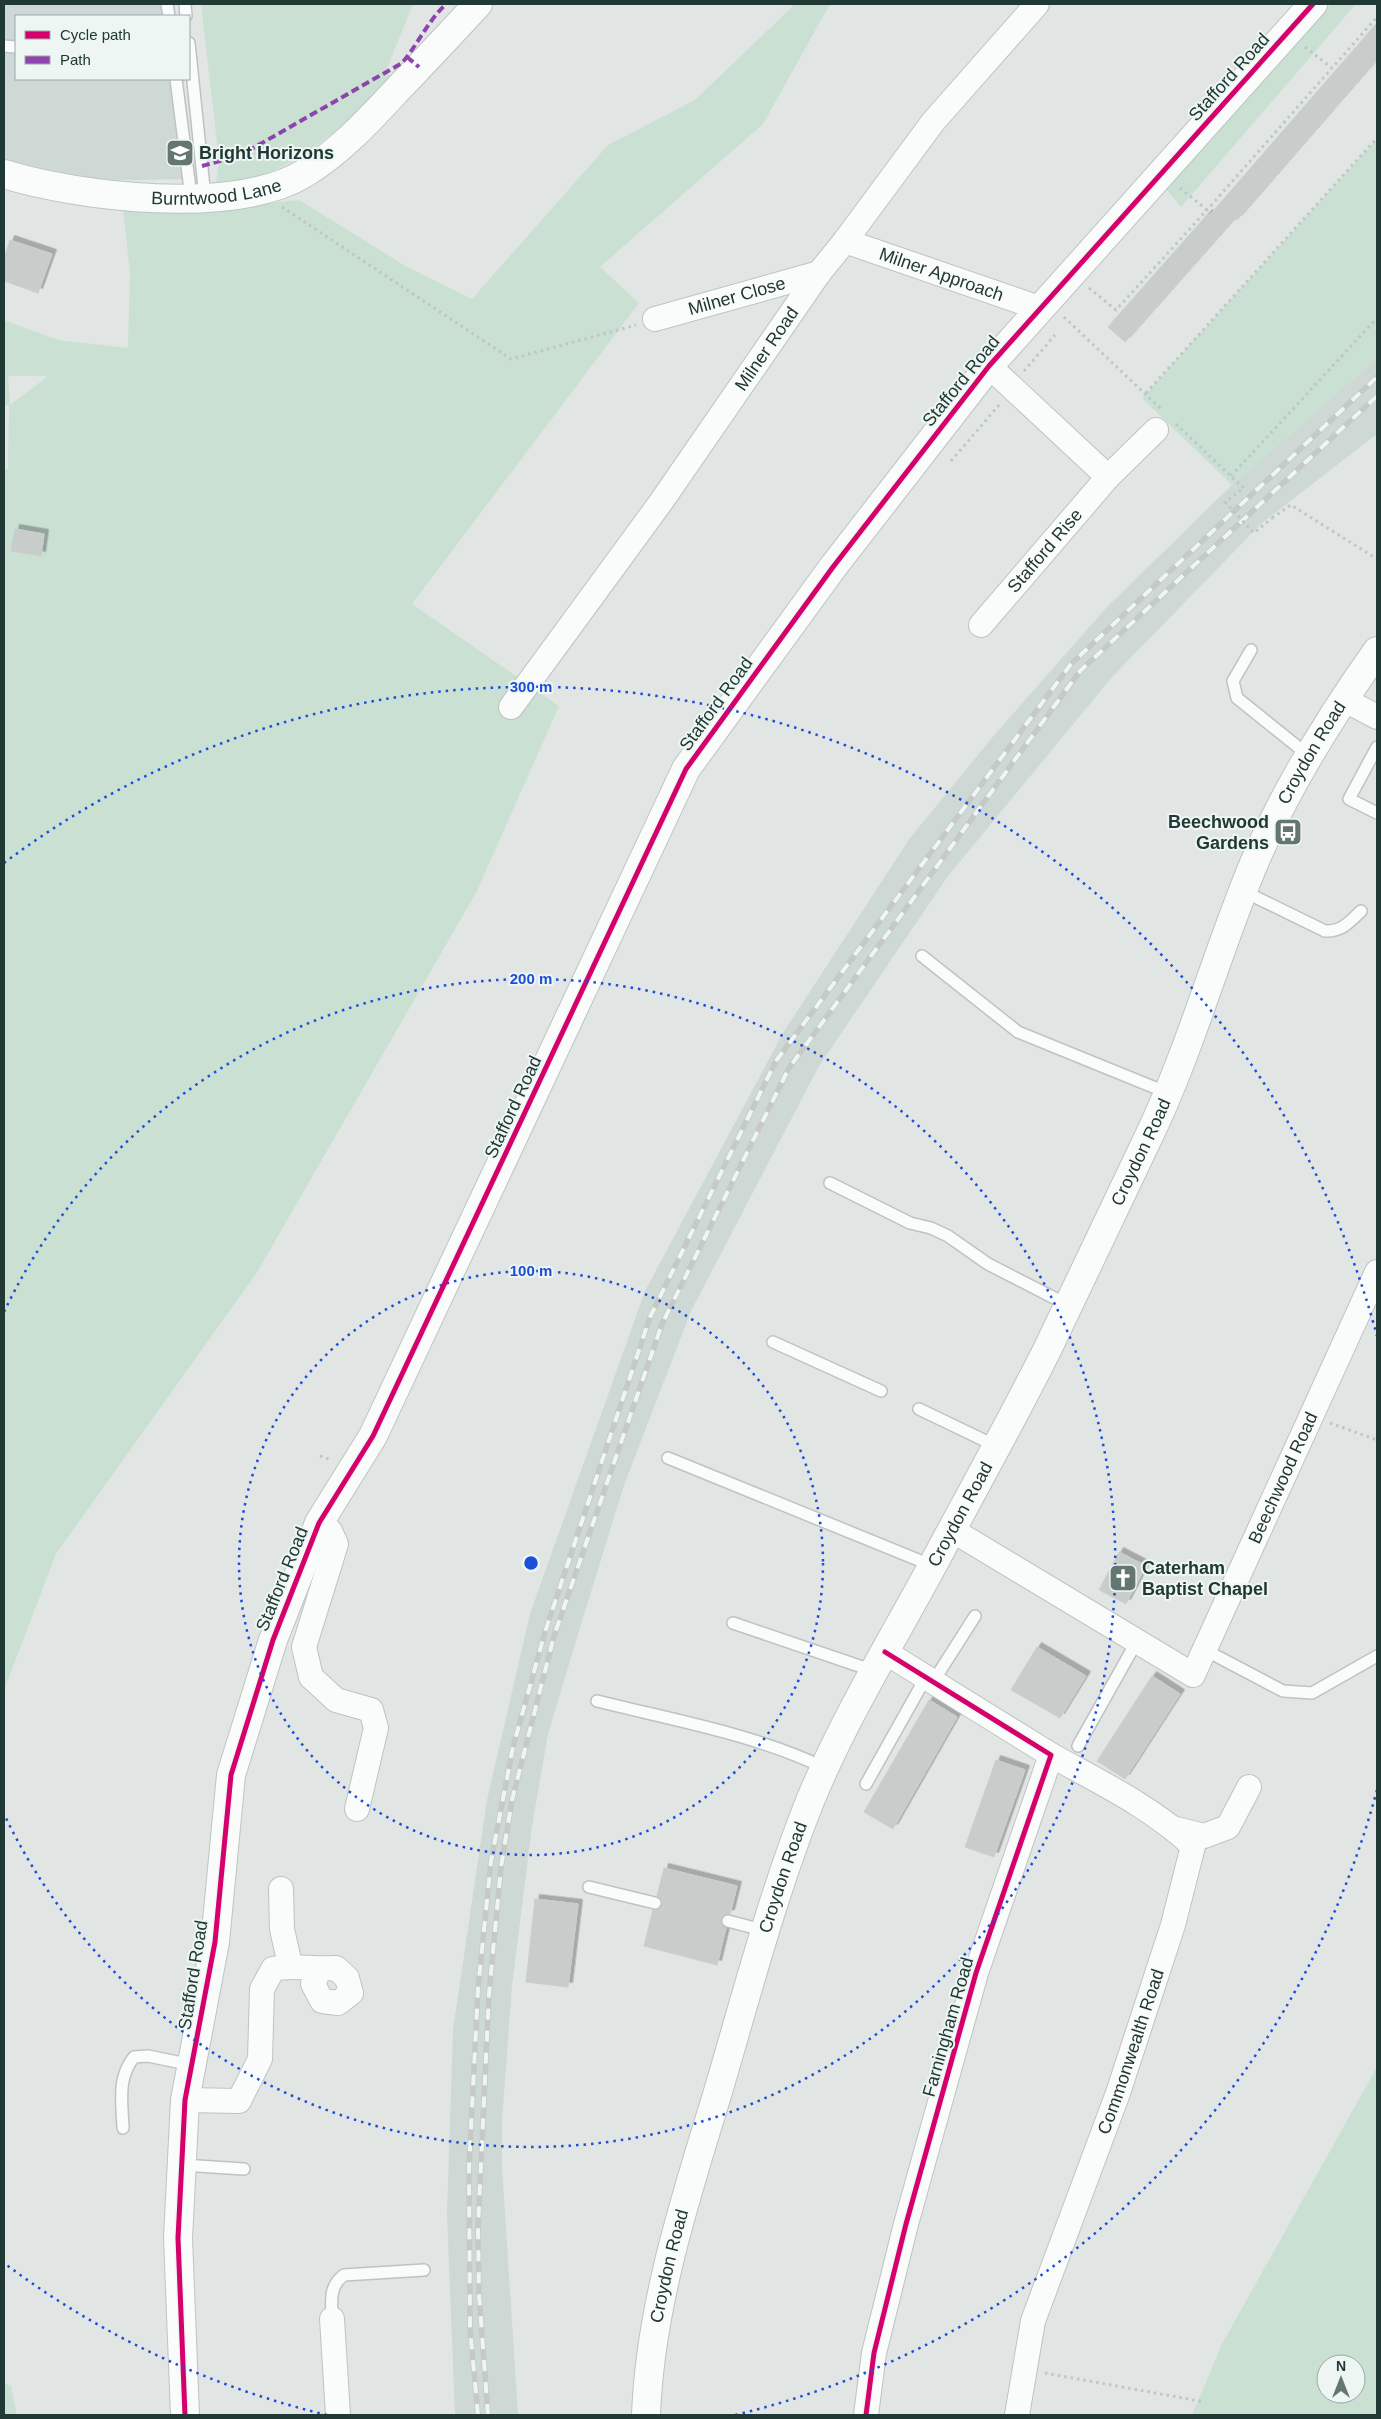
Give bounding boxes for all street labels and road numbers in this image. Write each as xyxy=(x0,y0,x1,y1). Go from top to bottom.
street label: Stafford Road xyxy=(1185,29,1273,125)
street label: Burntwood Lane xyxy=(151,175,284,209)
street label: Milner Approach xyxy=(877,244,1006,305)
street label: Milner Close xyxy=(686,273,788,319)
street label: Milner Road xyxy=(731,303,802,395)
street label: Stafford Road xyxy=(918,332,1004,430)
street label: Stafford Rise xyxy=(1003,505,1086,597)
street label: Stafford Road xyxy=(675,653,757,755)
street label: Croydon Road xyxy=(1274,698,1350,808)
street label: Stafford Road xyxy=(481,1053,545,1161)
street label: Croydon Road xyxy=(1107,1095,1175,1209)
street label: Beechwood Road xyxy=(1244,1409,1322,1547)
street label: Croydon Road xyxy=(924,1458,996,1570)
street label: Stafford Road xyxy=(252,1524,312,1634)
street label: Croydon Road xyxy=(755,1819,811,1936)
street label: Stafford Road xyxy=(174,1919,212,2031)
street label: Farningham Road xyxy=(919,1955,977,2099)
street label: Commonwealth Road xyxy=(1094,1966,1168,2137)
street label: Croydon Road xyxy=(646,2207,692,2325)

